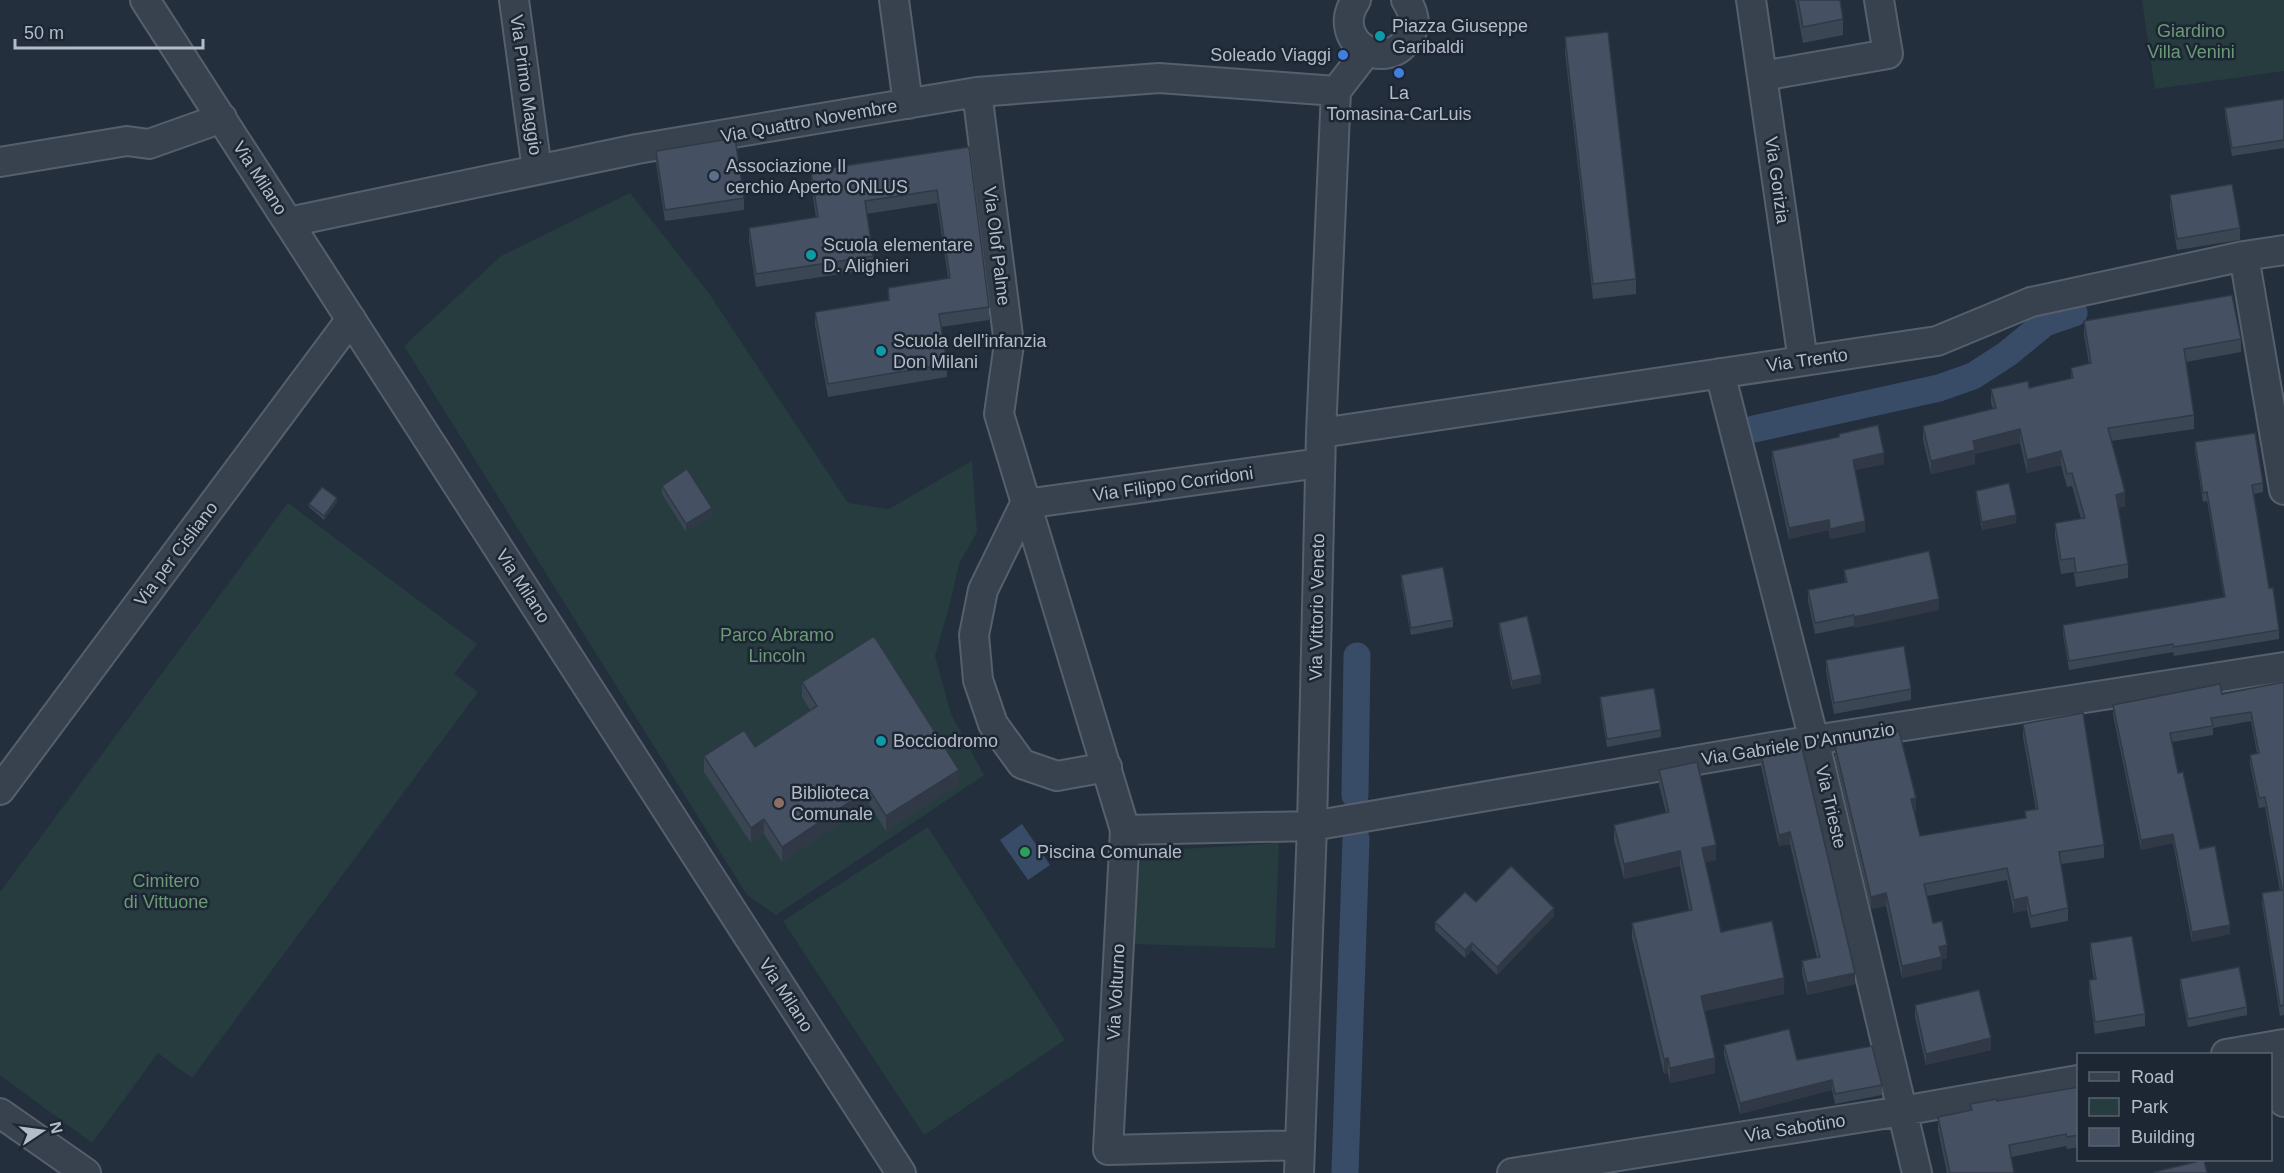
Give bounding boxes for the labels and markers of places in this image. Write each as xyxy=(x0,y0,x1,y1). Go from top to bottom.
place label: Piazza Giuseppe Garibaldi xyxy=(1392,16,1528,57)
marker: Piazza Giuseppe Garibaldi xyxy=(1373,29,1387,43)
place label: Soleado Viaggi xyxy=(1210,45,1331,65)
marker: Soleado Viaggi xyxy=(1336,48,1350,62)
marker: La Tomasina-CarLuis xyxy=(1392,66,1406,80)
place label: La Tomasina-CarLuis xyxy=(1326,83,1472,124)
place label: Associazione Il cerchio Aperto ONLUS xyxy=(726,156,908,197)
marker: Associazione Il cerchio Aperto ONLUS xyxy=(707,169,721,183)
place label: Scuola elementare D. Alighieri xyxy=(823,235,973,276)
marker: Scuola elementare D. Alighieri xyxy=(804,248,818,262)
place label: Scuola dell'infanzia Don Milani xyxy=(893,331,1048,372)
marker: Scuola dell'infanzia Don Milani xyxy=(874,344,888,358)
place label: Bocciodromo xyxy=(893,731,998,751)
marker: Bocciodromo xyxy=(874,734,888,748)
place label: Biblioteca Comunale xyxy=(791,783,873,824)
marker: Biblioteca Comunale xyxy=(772,796,786,810)
place label: Piscina Comunale xyxy=(1037,842,1182,862)
marker: Piscina Comunale xyxy=(1018,845,1032,859)

